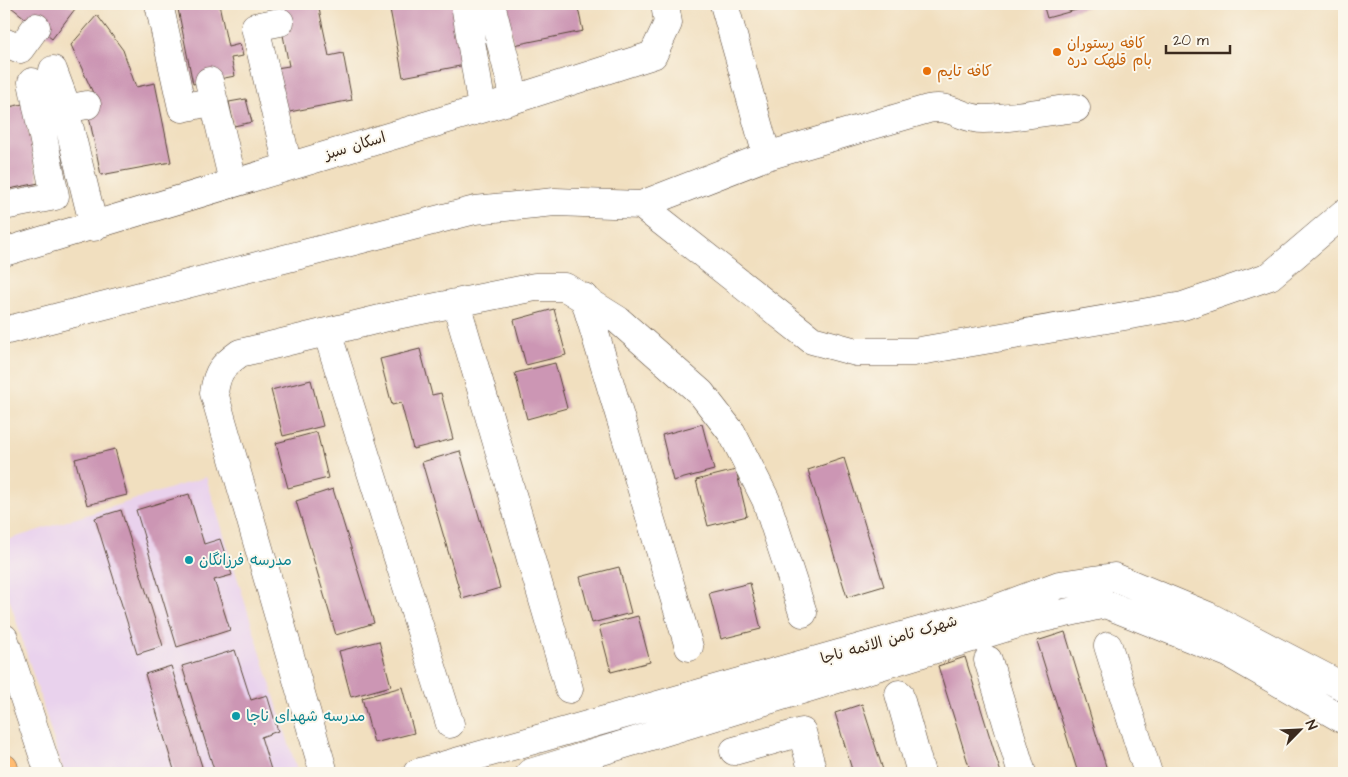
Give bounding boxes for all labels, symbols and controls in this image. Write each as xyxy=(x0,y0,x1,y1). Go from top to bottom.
scale bar xyxy=(1166,22,1229,54)
text: 20 m xyxy=(1173,30,1209,51)
place label: کافه رستوران بام قلهک دره xyxy=(1067,33,1152,71)
marker: کافه رستوران بام قلهک دره xyxy=(1051,46,1063,58)
place label: کافه تایم xyxy=(937,61,992,83)
marker: کافه تایم xyxy=(921,65,933,77)
street label: اسکان سبز xyxy=(320,127,388,166)
place label: مدرسه فرزانگان xyxy=(199,550,292,571)
marker: مدرسه فرزانگان xyxy=(183,554,195,566)
street label: شهرک ثامن الائمه ناجا xyxy=(818,610,960,670)
north arrow xyxy=(1276,704,1326,754)
place label: مدرسه شهدای ناجا xyxy=(246,706,365,727)
marker: مدرسه شهدای ناجا xyxy=(230,710,242,722)
text: N xyxy=(1300,717,1322,733)

